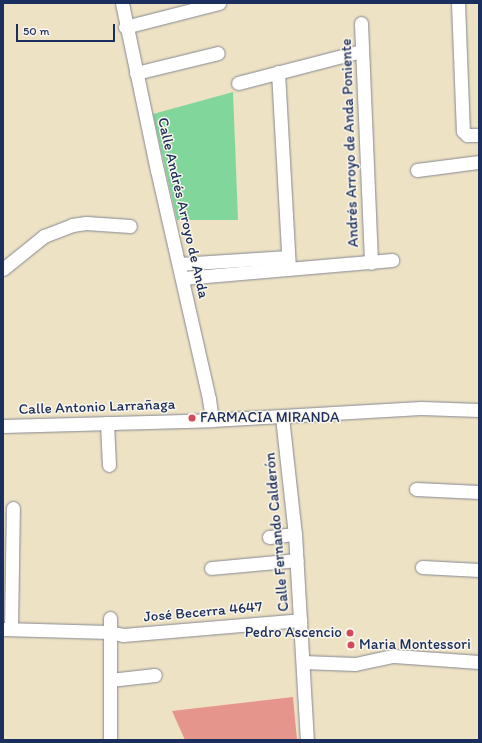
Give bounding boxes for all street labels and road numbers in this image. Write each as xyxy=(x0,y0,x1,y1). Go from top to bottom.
street label: Andrés Arroyo de Anda Poniente xyxy=(337,39,363,247)
street label: Calle Andrés Arroyo de Anda xyxy=(153,116,213,300)
street label: Calle Antonio Larrañaga xyxy=(18,395,176,419)
street label: Calle Fernando Calderón xyxy=(261,452,293,612)
street label: José Becerra 4647 xyxy=(143,598,263,626)

